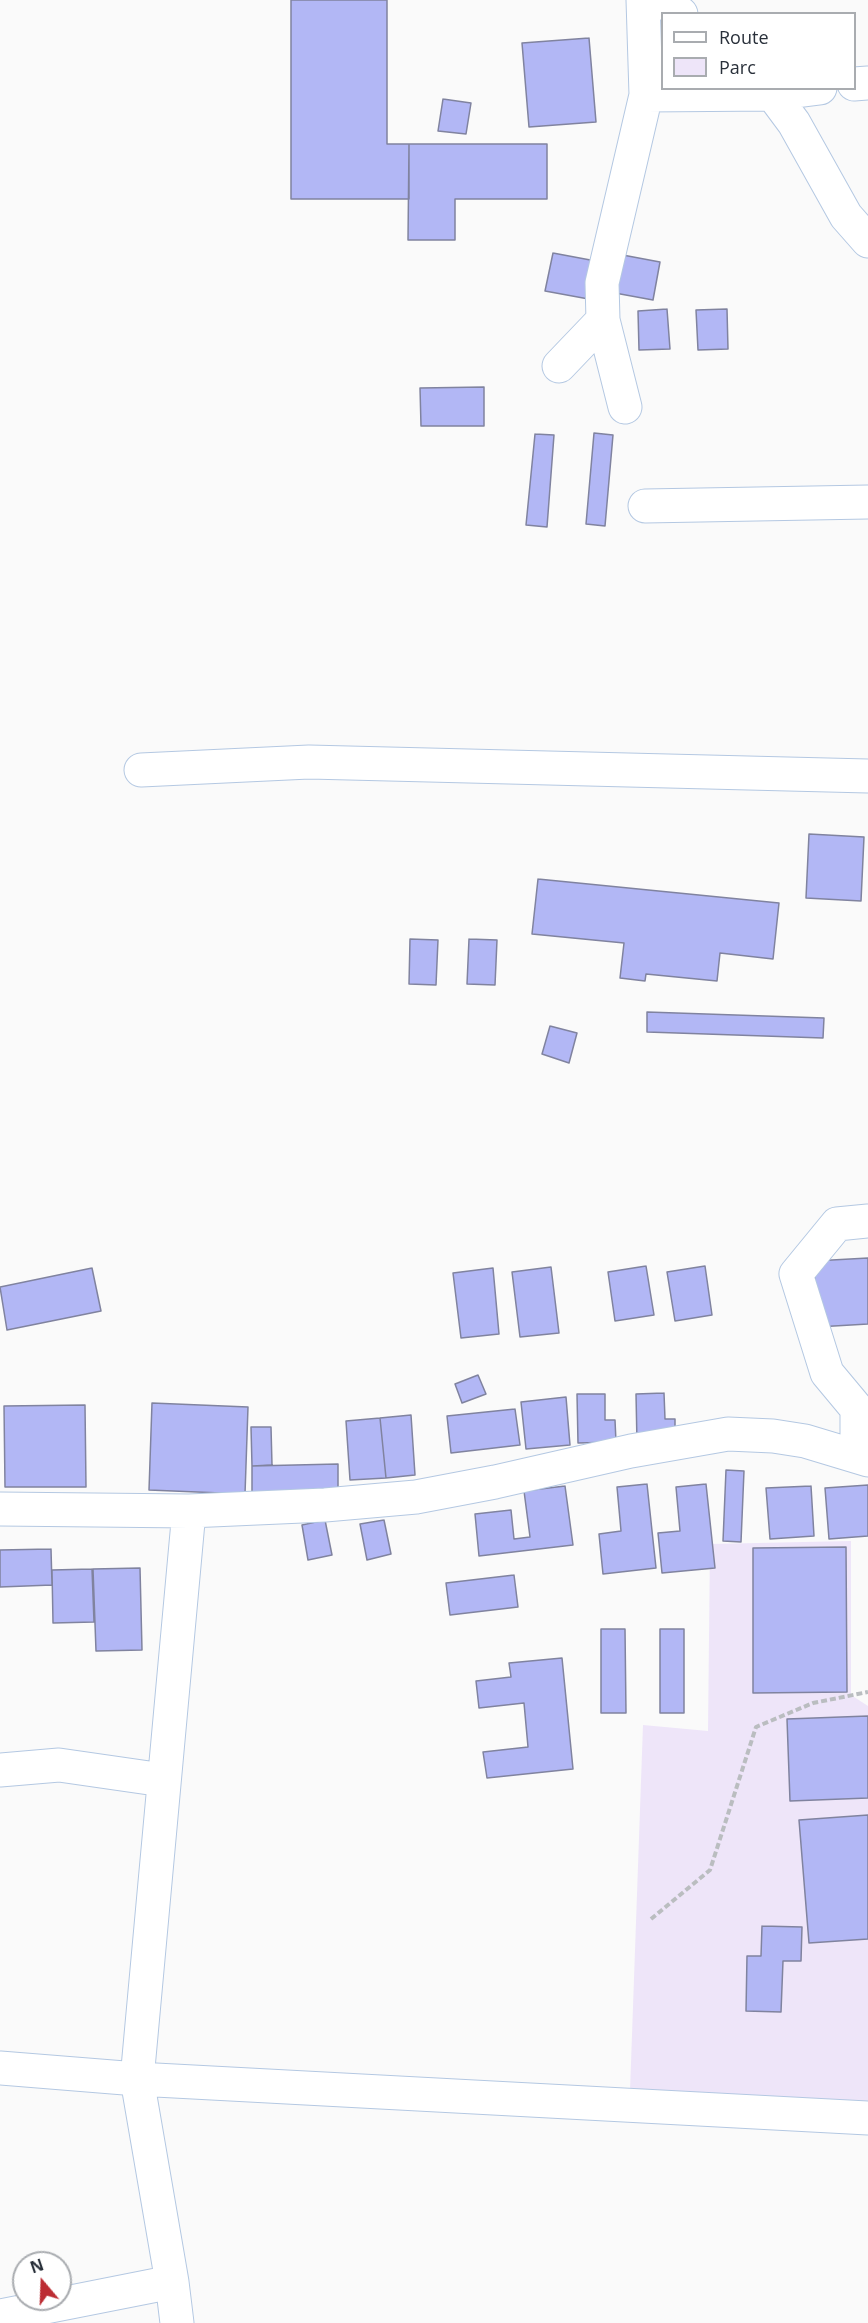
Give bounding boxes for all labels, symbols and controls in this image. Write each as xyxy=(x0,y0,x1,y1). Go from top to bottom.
legend xyxy=(661,12,856,90)
text: Route xyxy=(719,25,769,49)
text: Parc xyxy=(719,55,756,79)
north arrow xyxy=(12,2251,72,2311)
text: N xyxy=(27,2253,47,2278)

